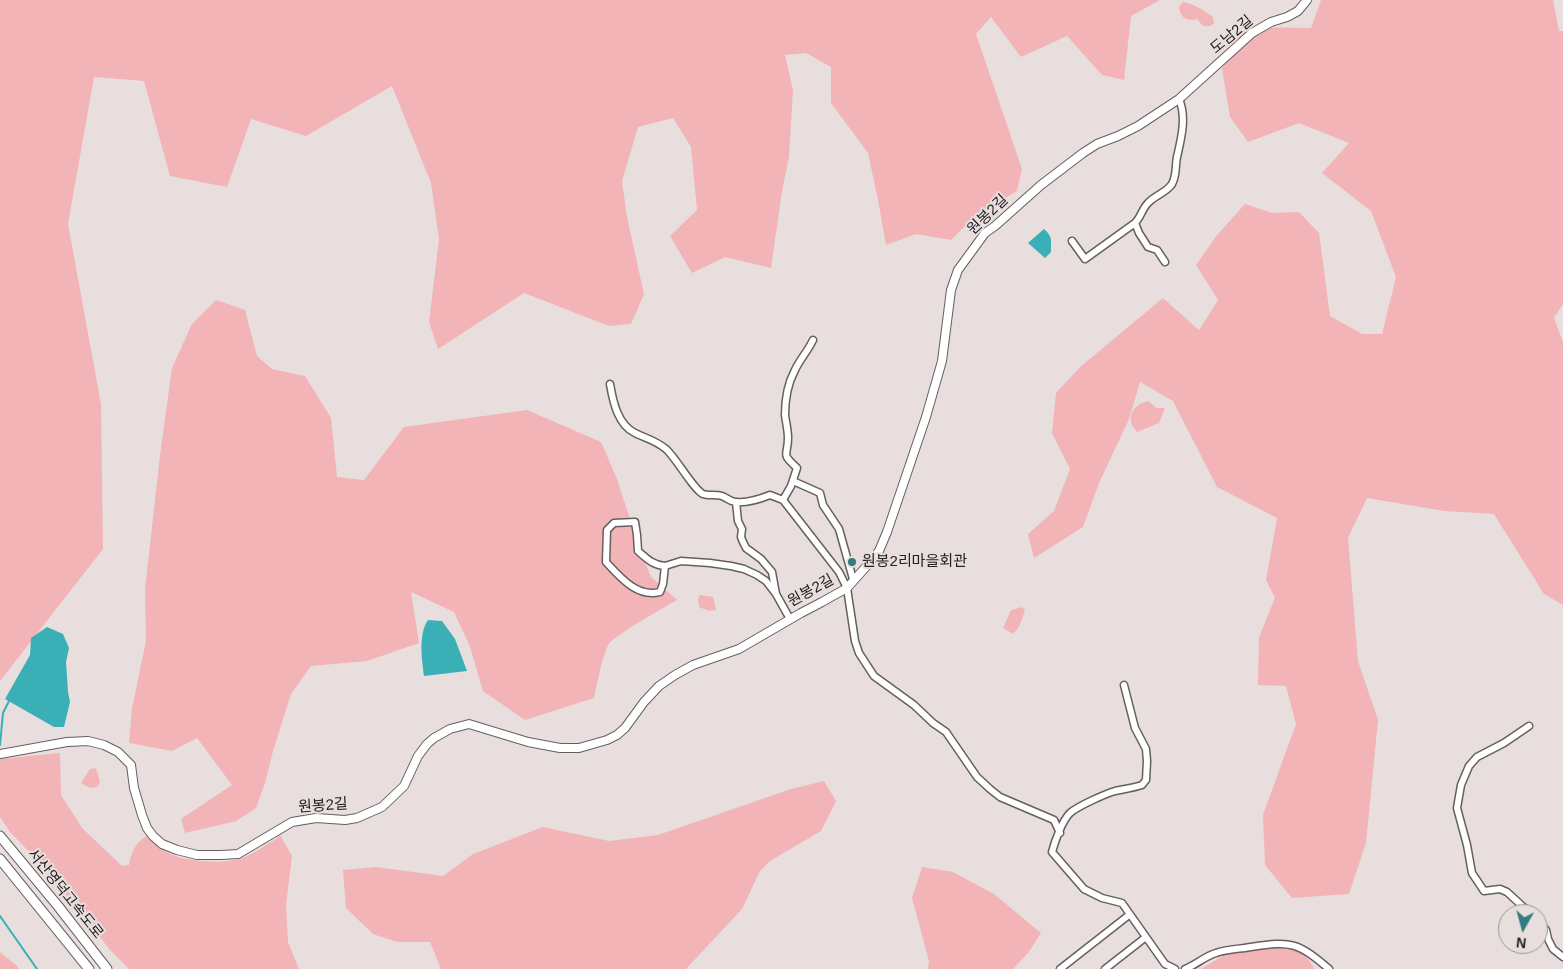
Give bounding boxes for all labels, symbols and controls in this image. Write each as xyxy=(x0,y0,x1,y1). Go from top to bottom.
street label: 도남2길 xyxy=(1207,12,1257,58)
street label: 원봉2길 xyxy=(964,191,1012,239)
place label: 원봉2리마을회관 xyxy=(862,553,967,571)
marker: 원봉2리마을회관 xyxy=(846,556,858,568)
street label: 원봉2길 xyxy=(785,571,837,611)
street label: 원봉2길 xyxy=(298,795,348,817)
street label: 서산영덕고속도로 xyxy=(23,845,107,943)
north arrow xyxy=(1498,904,1548,954)
text: N xyxy=(1515,934,1527,951)

